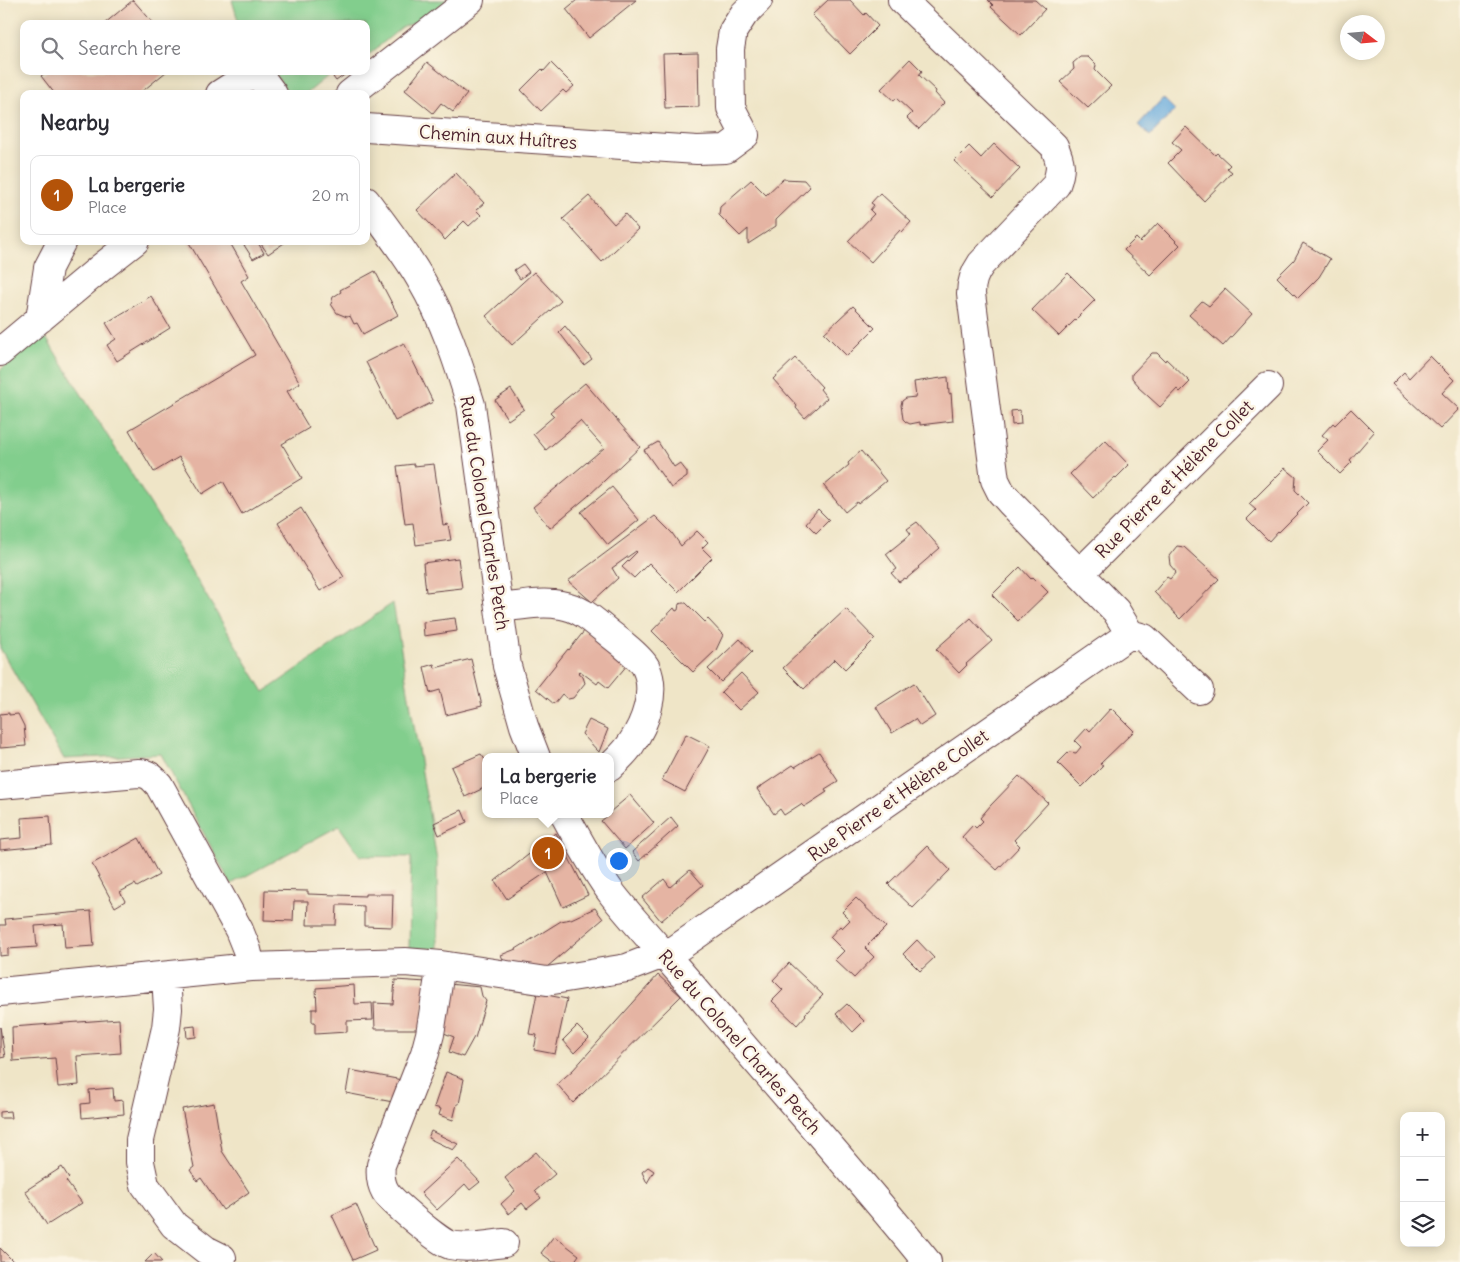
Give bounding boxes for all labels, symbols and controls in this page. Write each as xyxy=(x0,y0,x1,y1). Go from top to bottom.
north arrow xyxy=(1340,15,1385,60)
search box xyxy=(20,20,370,75)
icon: search xyxy=(38,34,66,62)
text: Search here xyxy=(78,36,181,60)
text: Nearby xyxy=(40,109,110,136)
street label: Chemin aux Huîtres xyxy=(418,120,578,154)
text: La bergerie xyxy=(88,173,185,197)
text: 1 xyxy=(54,185,60,205)
text: 20 m xyxy=(312,185,349,205)
text: Place xyxy=(88,197,127,217)
street label: Rue du Colonel Charles Petch xyxy=(455,394,515,632)
street label: Rue Pierre et Hélène Collet xyxy=(1090,395,1258,563)
street label: Rue Pierre et Hélène Collet xyxy=(803,724,993,866)
popup xyxy=(482,753,614,818)
text: La bergerie xyxy=(500,764,596,788)
text: Place xyxy=(500,788,538,808)
pin: 1 xyxy=(532,834,564,872)
your location xyxy=(606,848,632,874)
street label: Rue du Colonel Charles Petch xyxy=(654,945,826,1139)
map controls xyxy=(1400,1112,1445,1247)
button: + xyxy=(1400,1112,1445,1157)
button: − xyxy=(1400,1157,1445,1202)
button: layers xyxy=(1400,1202,1445,1247)

